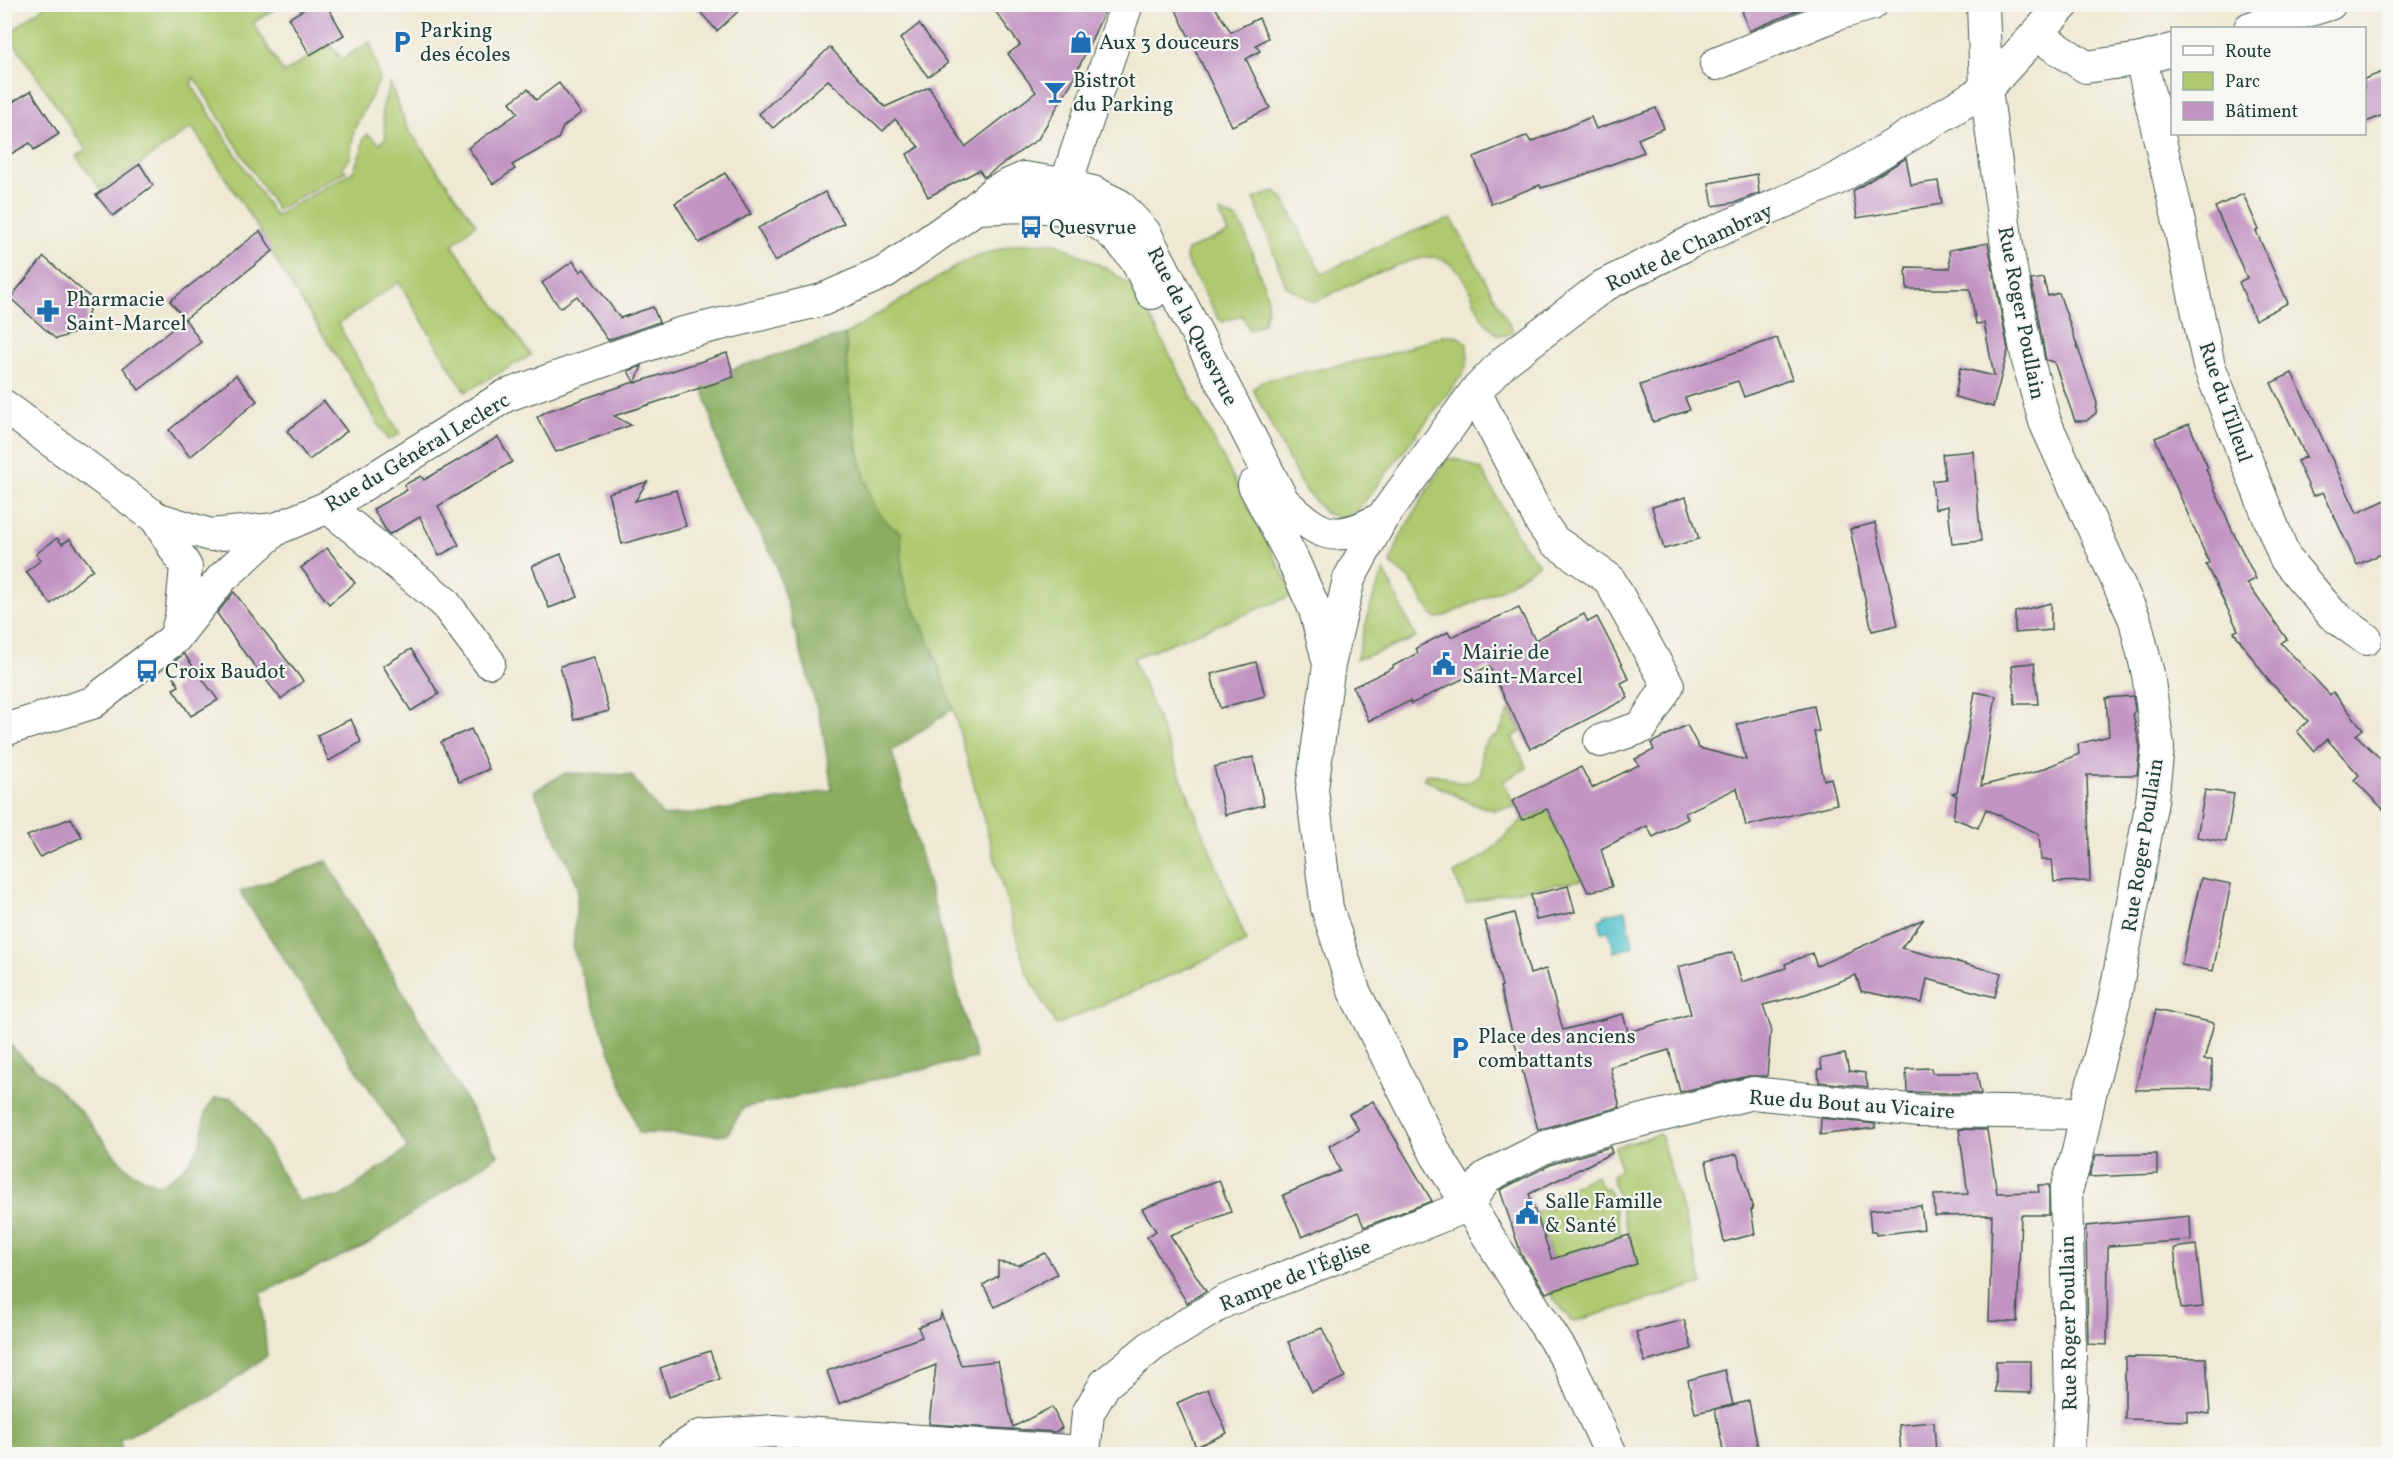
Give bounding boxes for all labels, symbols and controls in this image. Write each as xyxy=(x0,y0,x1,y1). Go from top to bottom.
place label: Parking des écoles xyxy=(420,17,511,70)
legend xyxy=(2171,27,2366,135)
parking icon: Parking des écoles xyxy=(389,29,415,55)
shop icon: Aux 3 douceurs xyxy=(1068,29,1094,55)
place label: Aux 3 douceurs xyxy=(1099,29,1239,58)
text: Route xyxy=(2225,40,2271,65)
place label: Bistrot du Parking xyxy=(1073,67,1173,120)
text: Parc xyxy=(2225,70,2260,95)
bar icon: Bistrot du Parking xyxy=(1042,79,1068,105)
text: Bâtiment xyxy=(2225,100,2298,125)
street label: Route de Chambray xyxy=(1601,197,1778,300)
bus stop icon: Quesvrue xyxy=(1018,214,1044,240)
place label: Quesvrue xyxy=(1049,214,1136,243)
street label: Rue Roger Poullain xyxy=(1990,224,2052,402)
street label: Rue de la Quesvrue xyxy=(1139,242,1244,411)
place label: Pharmacie Saint-Marcel xyxy=(66,286,187,339)
pharmacy icon: Pharmacie Saint-Marcel xyxy=(35,298,61,324)
street label: Rue du Tilleul xyxy=(2190,338,2259,467)
street label: Rue du Général Leclerc xyxy=(320,387,516,520)
place label: Mairie de Saint-Marcel xyxy=(1462,639,1583,692)
public building icon: Mairie de Saint-Marcel xyxy=(1431,651,1457,677)
bus stop icon: Croix Baudot xyxy=(134,658,160,684)
place label: Croix Baudot xyxy=(165,658,286,687)
street label: Rue Roger Poullain xyxy=(2115,756,2172,934)
place label: Place des anciens combattants xyxy=(1478,1023,1636,1076)
parking icon: Place des anciens combattants xyxy=(1447,1035,1473,1061)
street label: Rue du Bout au Vicaire xyxy=(1748,1084,1956,1127)
place label: Salle Famille & Santé xyxy=(1545,1188,1662,1241)
public building icon: Salle Famille & Santé xyxy=(1514,1200,1540,1226)
street label: Rampe de l'Église xyxy=(1216,1233,1376,1320)
street label: Rue Roger Poullain xyxy=(2053,1235,2086,1411)

